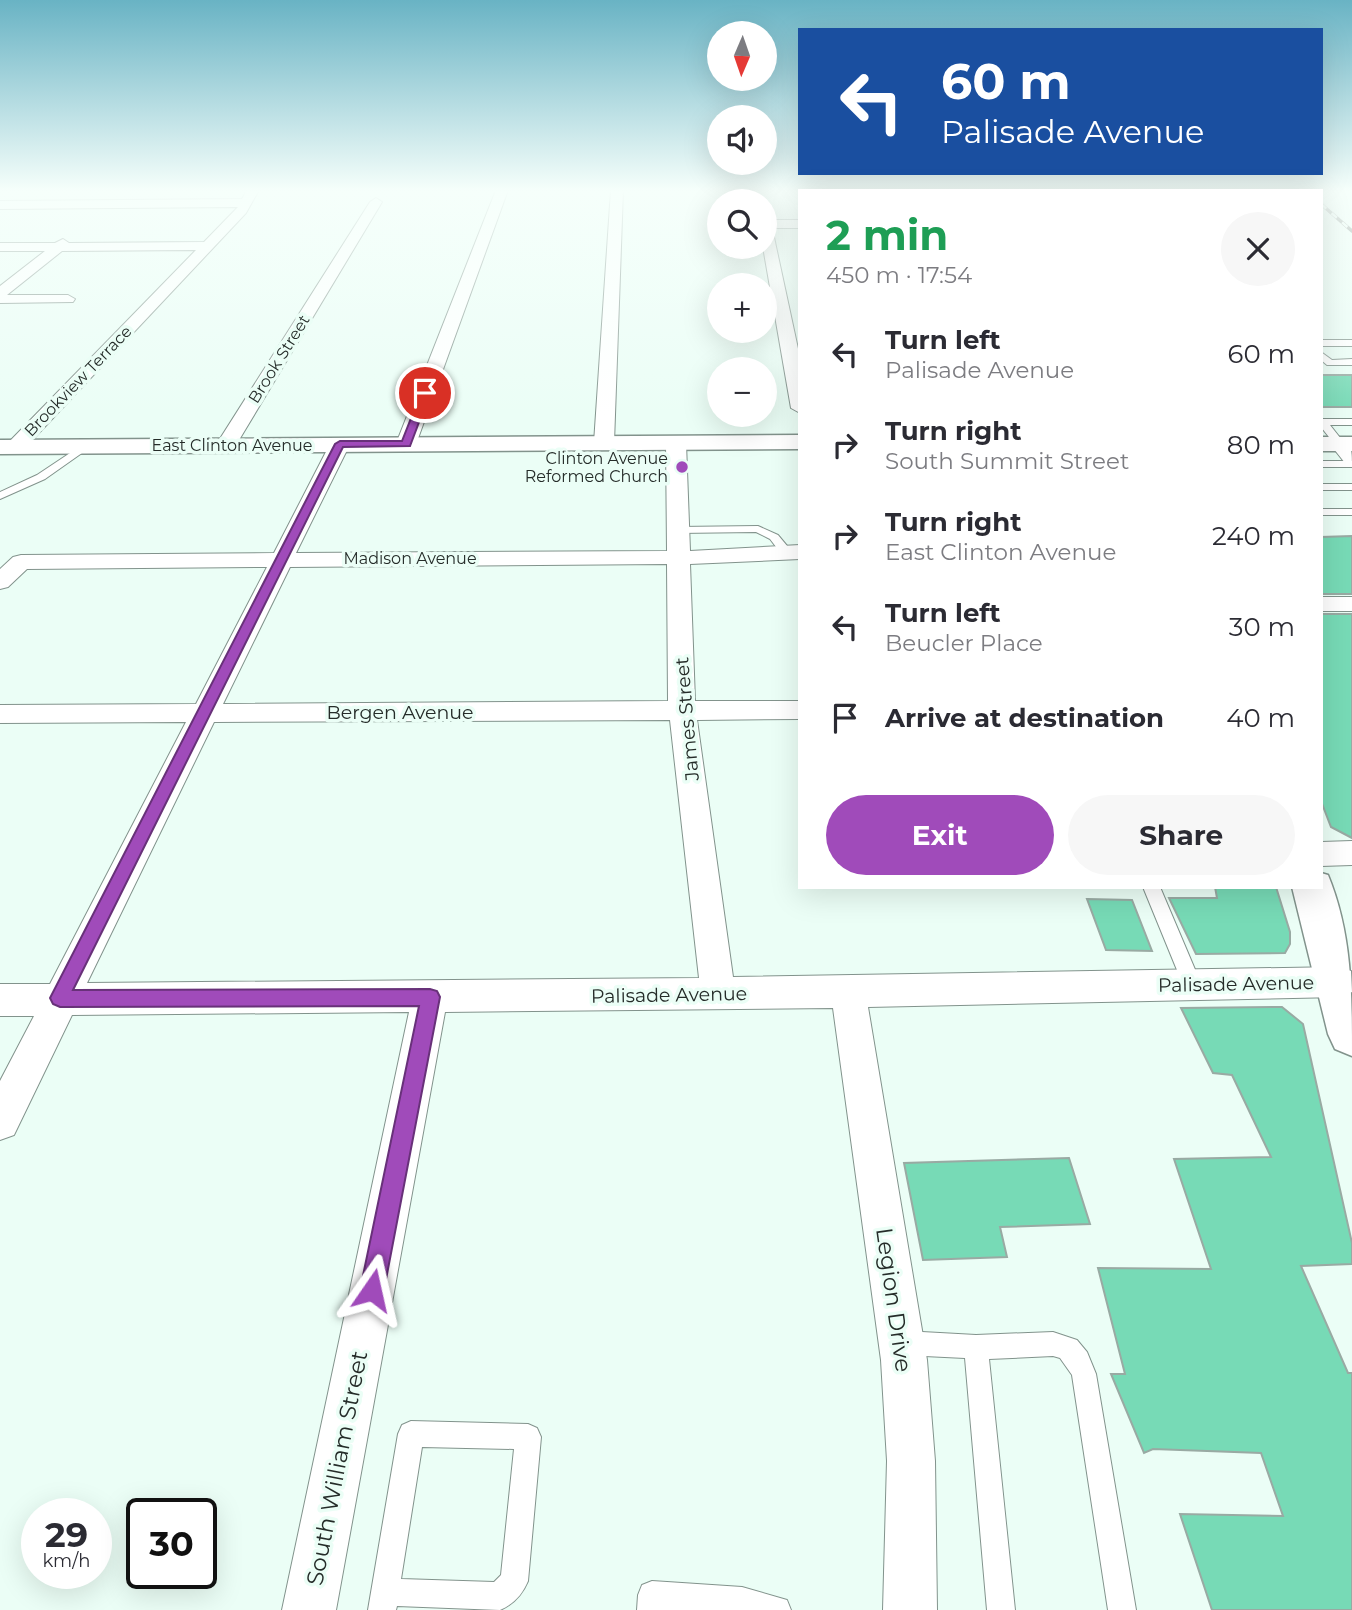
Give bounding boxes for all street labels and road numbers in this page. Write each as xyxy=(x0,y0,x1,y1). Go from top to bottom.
street label: Brook Street xyxy=(244,311,314,407)
street label: Brookview Terrace xyxy=(20,322,136,440)
street label: East Clinton Avenue xyxy=(152,436,312,455)
street label: Madison Avenue xyxy=(343,549,477,568)
street label: James Street xyxy=(670,656,704,783)
street label: Bergen Avenue xyxy=(326,701,474,724)
street label: Palisade Avenue xyxy=(1158,971,1314,997)
street label: Palisade Avenue xyxy=(591,982,747,1008)
street label: Legion Drive xyxy=(870,1226,918,1374)
street label: South William Street xyxy=(301,1348,373,1588)

